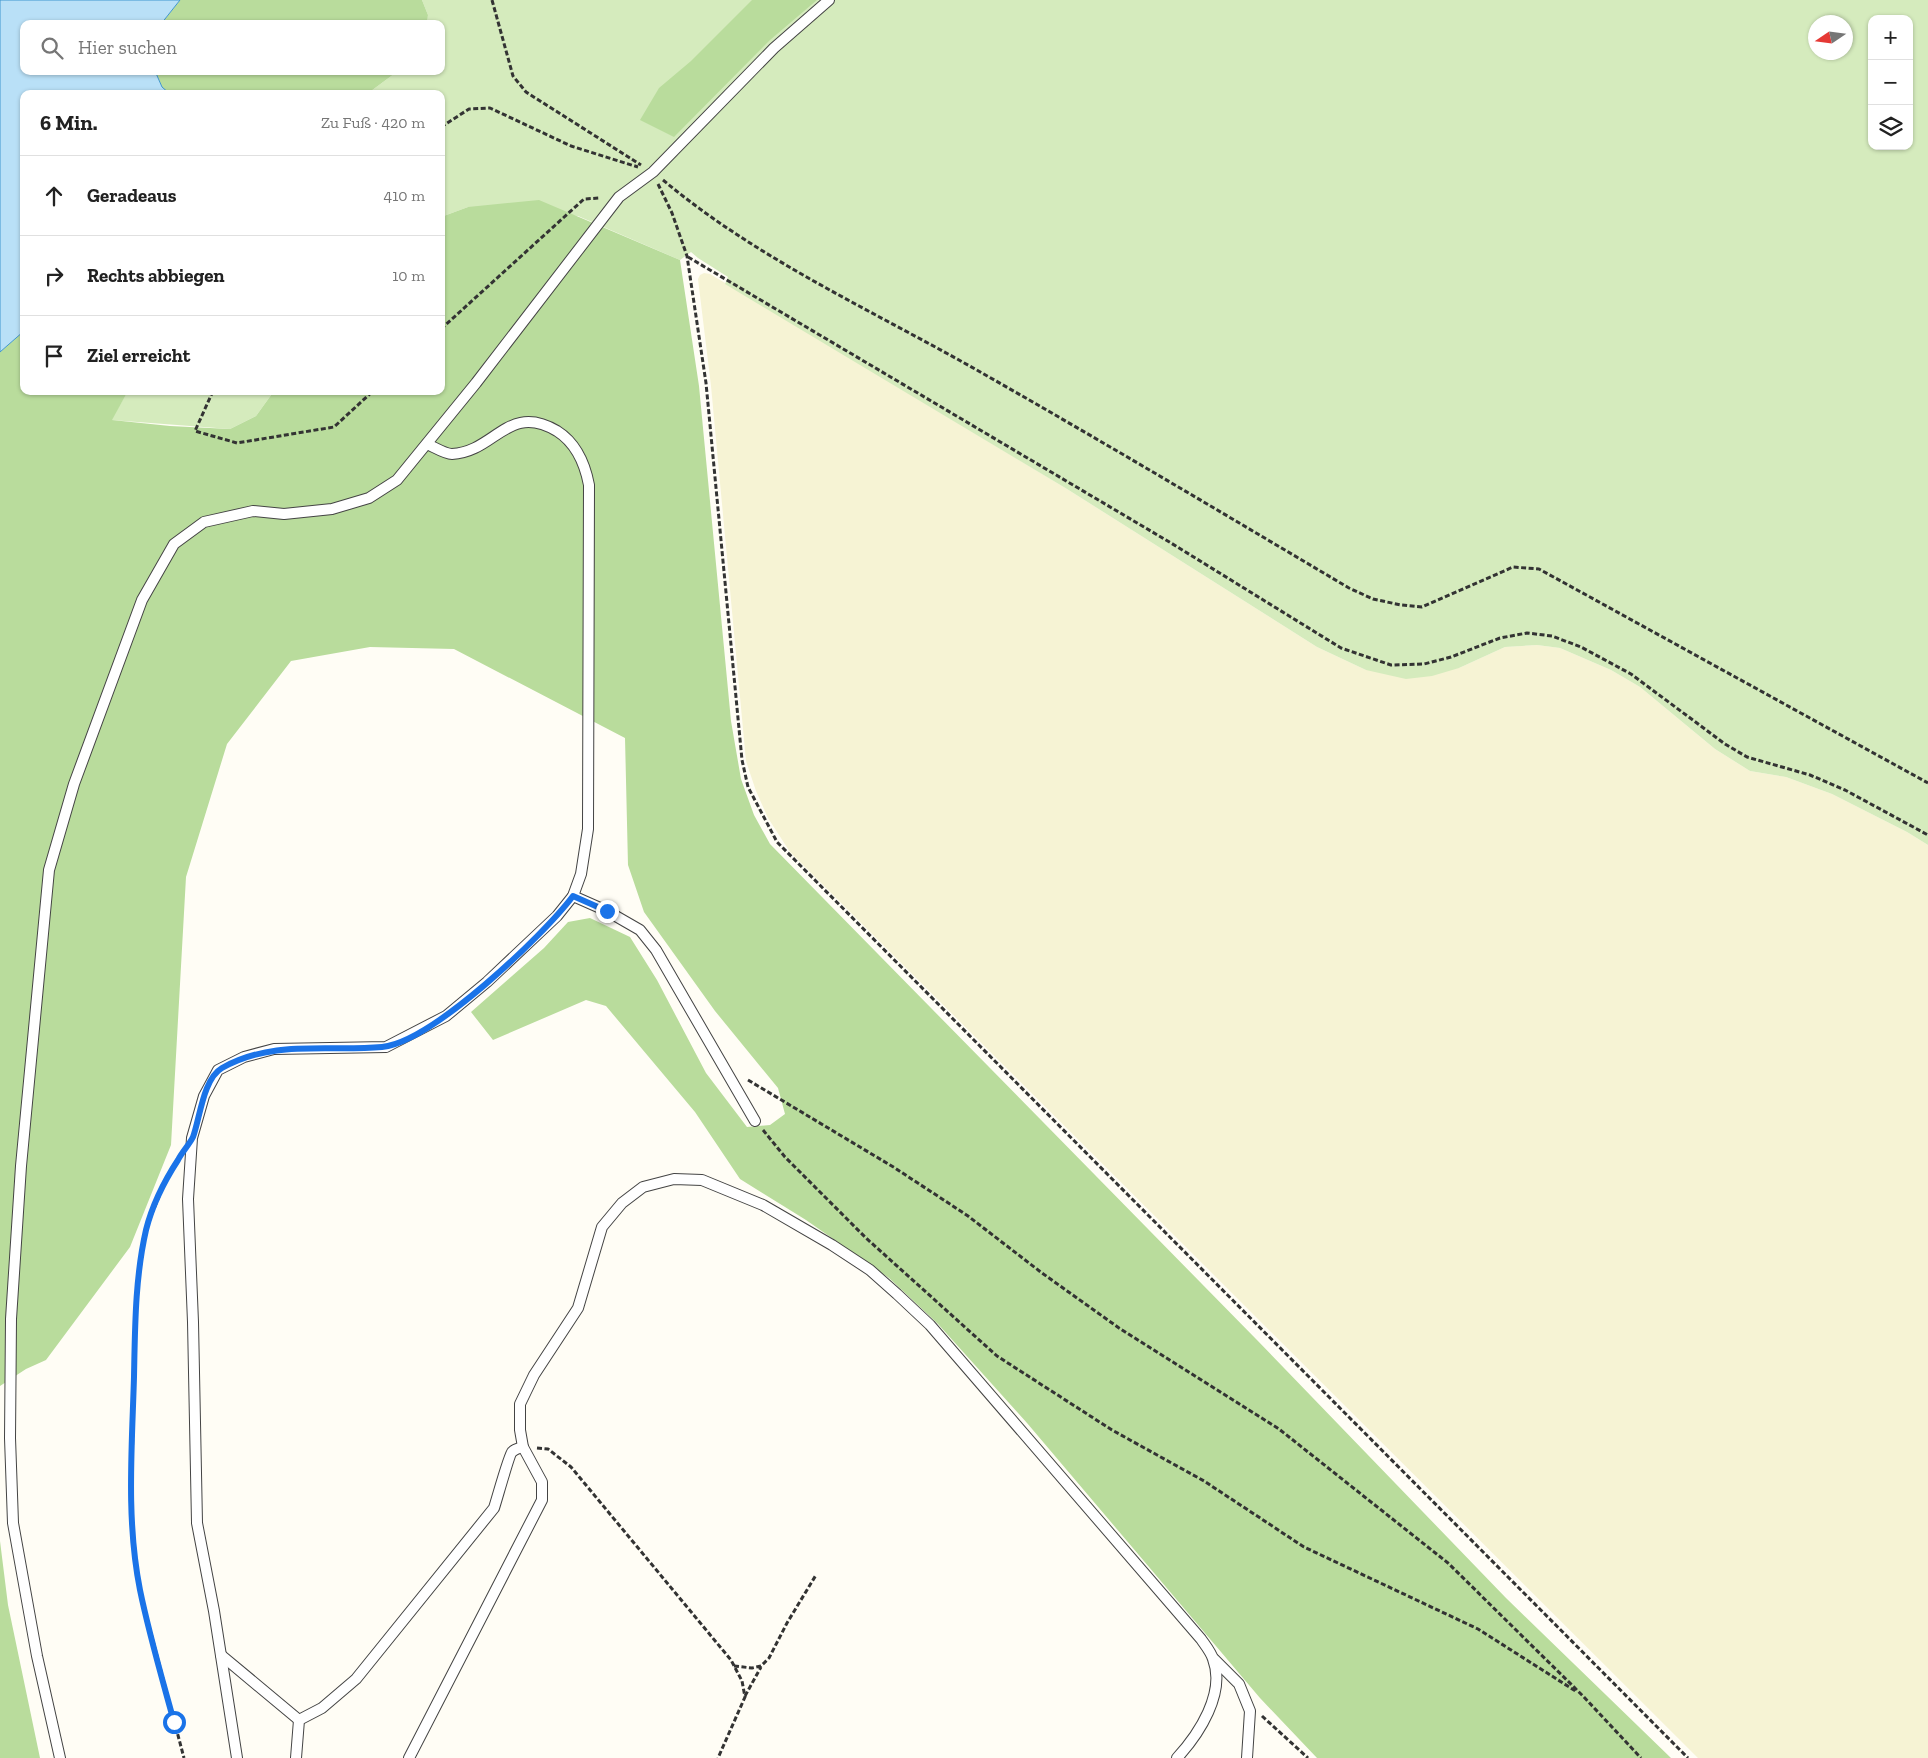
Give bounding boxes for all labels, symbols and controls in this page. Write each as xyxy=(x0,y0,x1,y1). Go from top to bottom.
north arrow xyxy=(1808,15,1853,60)
map controls xyxy=(1868,15,1913,150)
button: + xyxy=(1868,15,1913,60)
search box xyxy=(20,20,445,75)
icon: search xyxy=(38,34,66,62)
text: Hier suchen xyxy=(78,36,177,59)
button: − xyxy=(1868,60,1913,105)
button: layers xyxy=(1868,105,1913,150)
text: 6 Min. xyxy=(40,110,97,135)
text: Zu Fuß · 420 m xyxy=(321,113,425,132)
icon: ahead xyxy=(40,182,68,210)
text: Geradeaus xyxy=(87,184,177,207)
text: 410 m xyxy=(384,186,425,205)
icon: right xyxy=(40,262,68,290)
text: Rechts abbiegen xyxy=(87,264,225,287)
text: 10 m xyxy=(392,266,425,285)
icon: arrive xyxy=(40,342,68,370)
text: Ziel erreicht xyxy=(87,344,190,367)
route end xyxy=(596,900,619,923)
route start xyxy=(163,1711,186,1734)

